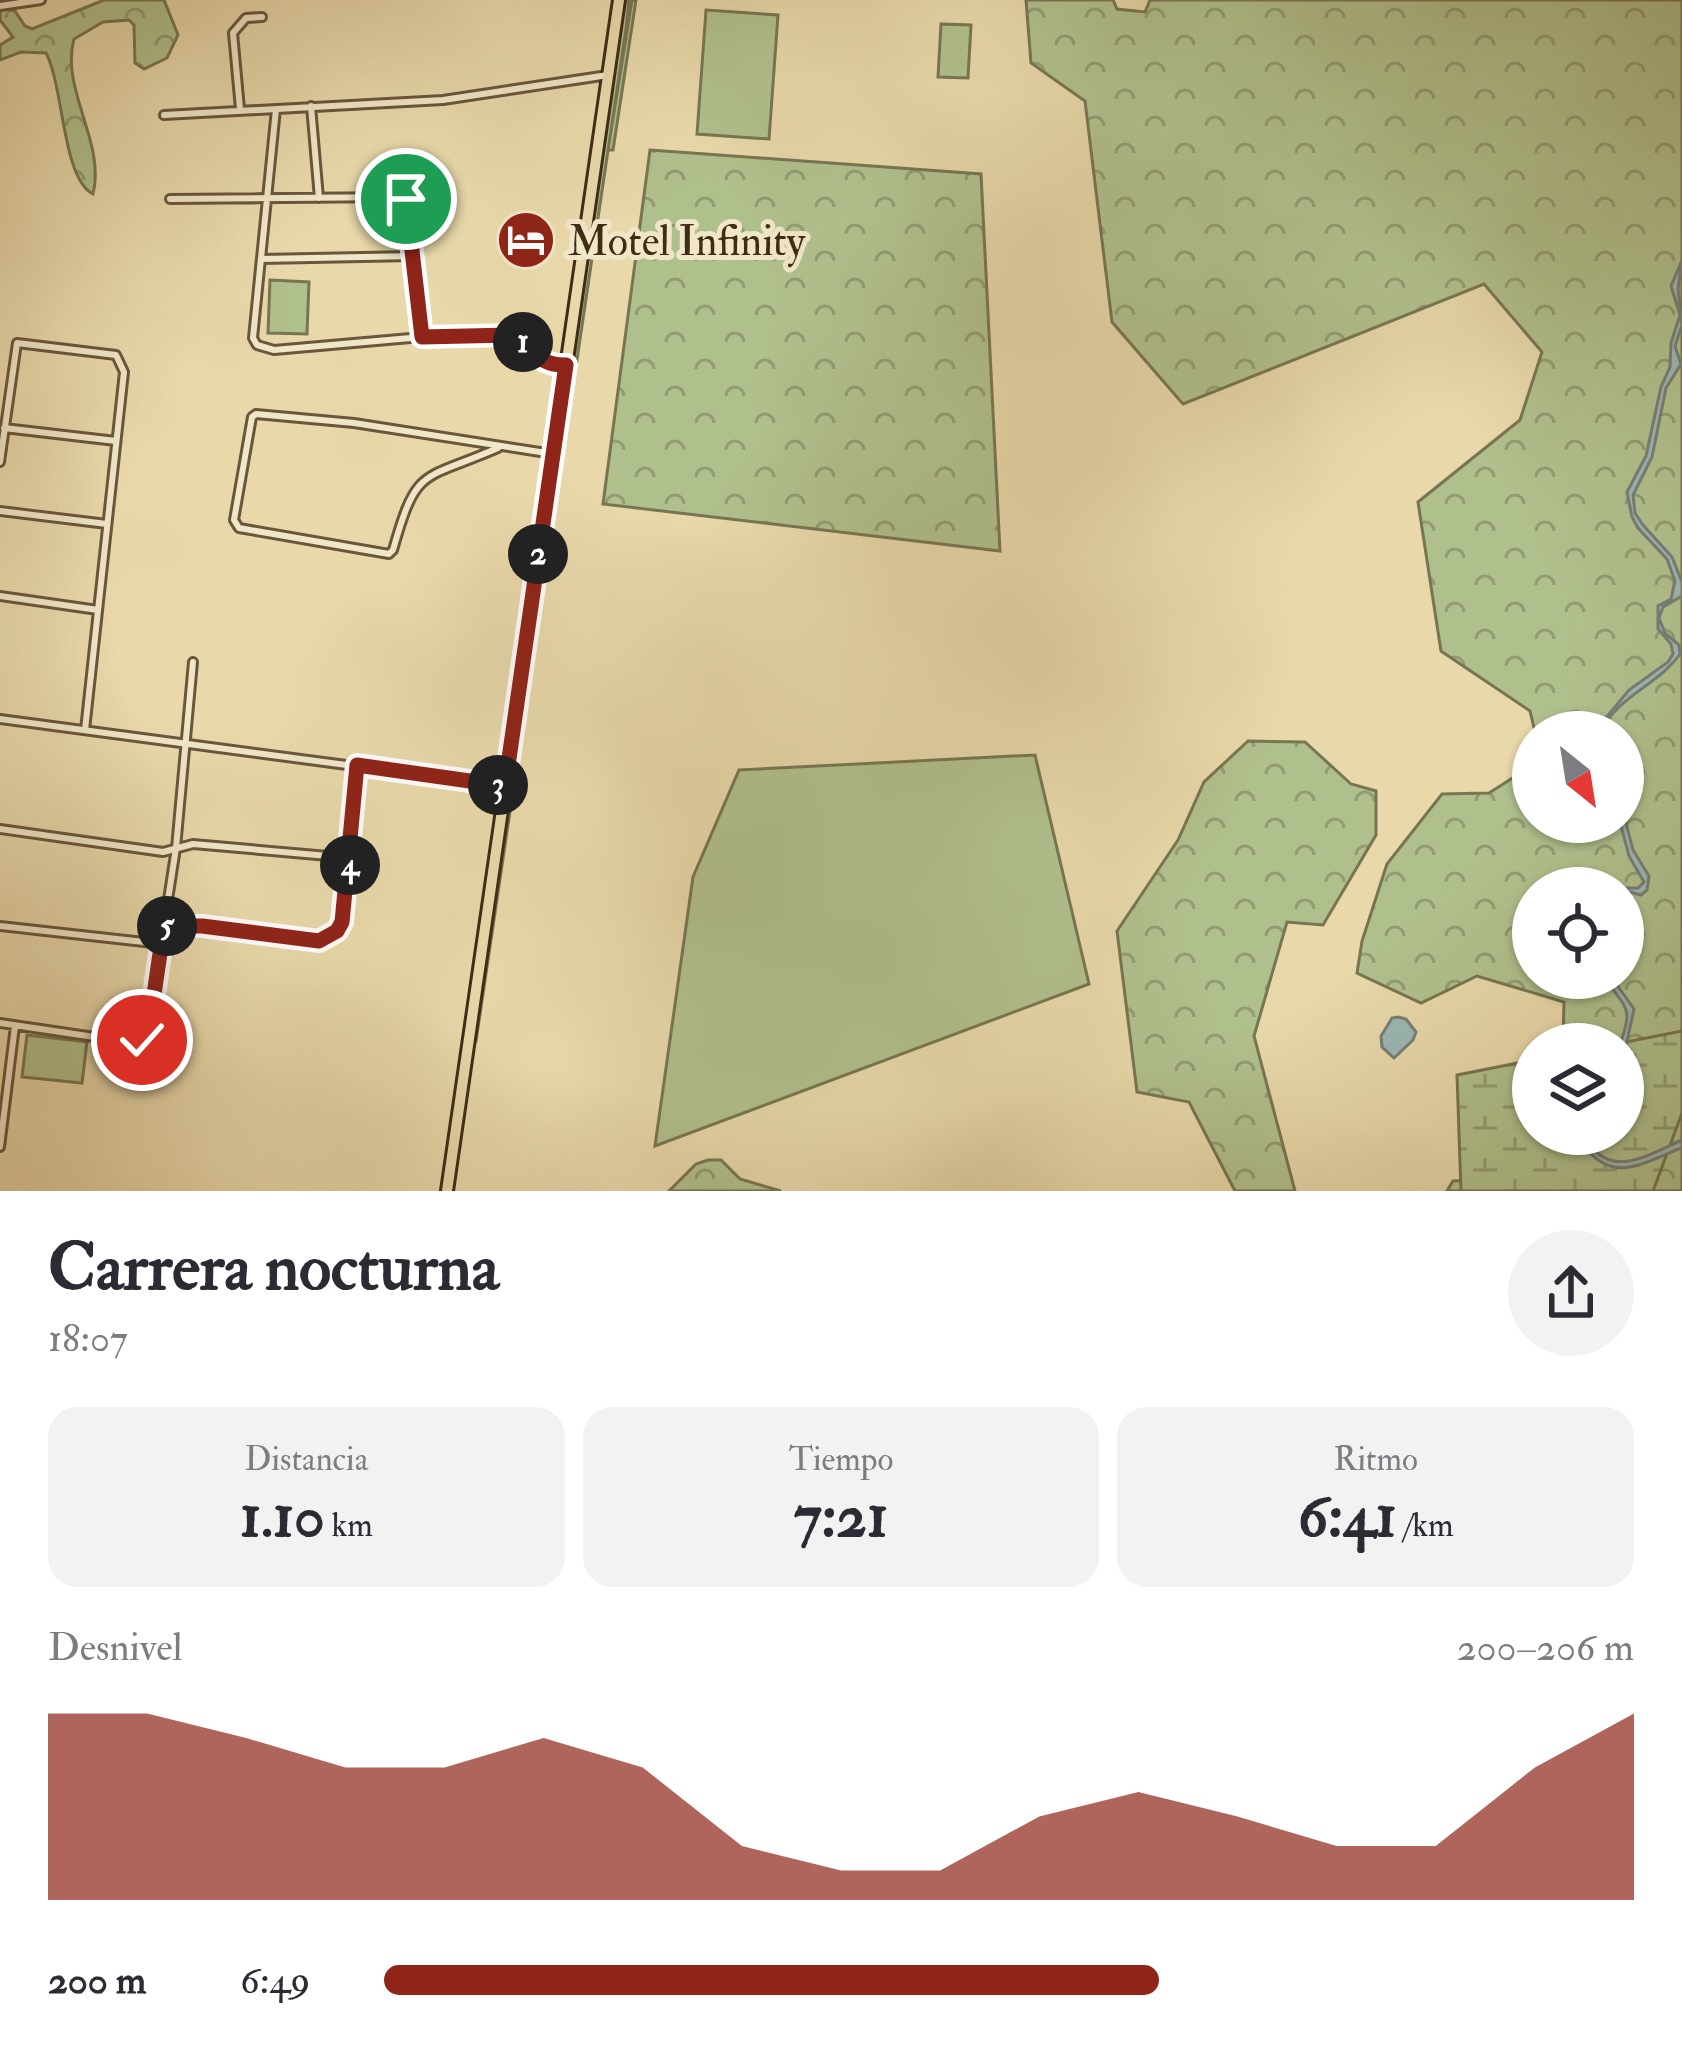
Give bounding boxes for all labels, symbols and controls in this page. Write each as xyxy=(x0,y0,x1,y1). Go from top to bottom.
pin xyxy=(355,148,457,250)
icon: arrive xyxy=(373,166,439,232)
hotel icon: Motel Infinity xyxy=(495,209,557,271)
place label: Motel Infinity xyxy=(568,216,806,268)
pin: 1 xyxy=(493,312,553,372)
text: 1 xyxy=(517,321,529,362)
pin: 2 xyxy=(508,524,568,584)
text: 2 xyxy=(530,533,546,574)
north arrow xyxy=(1512,711,1644,843)
map controls xyxy=(1512,711,1644,1155)
pin: 3 xyxy=(468,755,528,815)
text: 3 xyxy=(492,764,504,805)
pin: 4 xyxy=(320,835,380,895)
text: 4 xyxy=(341,844,359,885)
button: locate xyxy=(1512,867,1644,999)
pin: 5 xyxy=(137,896,197,956)
text: 5 xyxy=(160,905,174,946)
pin xyxy=(91,989,193,1091)
icon: check xyxy=(109,1007,175,1073)
button: layers xyxy=(1512,1023,1644,1155)
text: Carrera nocturna xyxy=(48,1227,499,1310)
button: share xyxy=(1508,1230,1634,1356)
text: 18:07 xyxy=(48,1314,128,1363)
text: Distancia xyxy=(244,1439,368,1480)
text: Tiempo xyxy=(789,1439,893,1480)
text: Ritmo xyxy=(1334,1439,1418,1480)
text: 1.10 xyxy=(240,1480,325,1555)
text: 7:21 xyxy=(794,1480,888,1555)
text: 6:41 xyxy=(1298,1480,1397,1555)
text: km xyxy=(325,1505,373,1546)
text: /km xyxy=(1397,1505,1454,1546)
text: Desnivel xyxy=(48,1623,183,1672)
text: 200–206 m xyxy=(1457,1623,1634,1672)
text: 200 m xyxy=(48,1956,146,2005)
text: 6:49 xyxy=(240,1956,310,2005)

